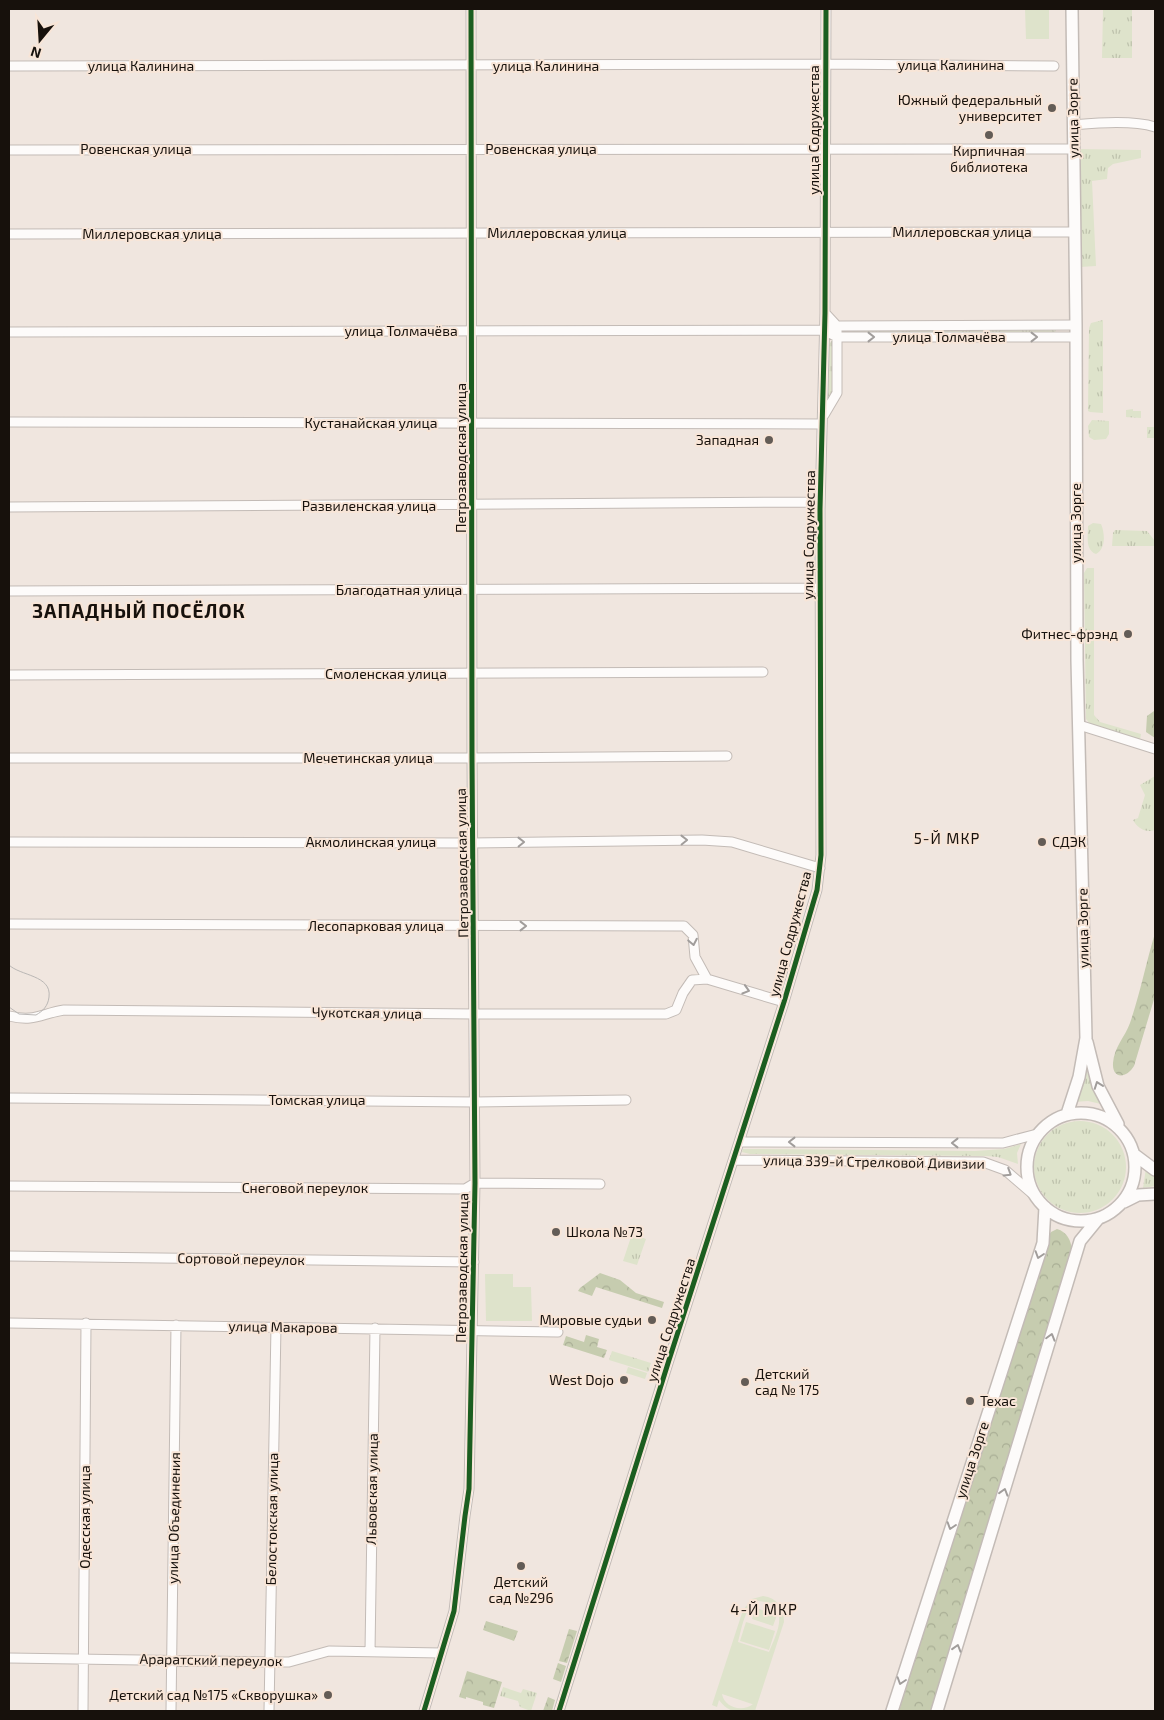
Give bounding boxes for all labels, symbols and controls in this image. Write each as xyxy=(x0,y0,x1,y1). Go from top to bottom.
north arrow xyxy=(15,15,65,65)
text: N xyxy=(28,43,43,62)
street label: улица Калинина xyxy=(898,56,1004,73)
street label: улица Калинина xyxy=(88,57,194,74)
street label: улица Калинина xyxy=(493,57,599,74)
street label: улица Содружества xyxy=(805,65,822,195)
street label: улица Зорге xyxy=(1063,78,1082,158)
place label: Южный федеральный университет xyxy=(898,91,1042,124)
marker: Южный федеральный университет xyxy=(1046,102,1058,114)
marker: Кирпичная библиотека xyxy=(983,129,995,141)
street label: Ровенская улица xyxy=(80,140,192,157)
street label: Ровенская улица xyxy=(485,140,597,157)
place label: Кирпичная библиотека xyxy=(950,142,1028,175)
street label: Миллеровская улица xyxy=(892,223,1032,240)
street label: Миллеровская улица xyxy=(487,224,627,241)
street label: Миллеровская улица xyxy=(82,225,222,242)
street label: улица Толмачёва xyxy=(344,322,458,339)
street label: улица Толмачёва xyxy=(892,328,1006,345)
one-way arrow xyxy=(868,332,876,342)
one-way arrow xyxy=(1030,332,1038,342)
street label: Петрозаводская улица xyxy=(452,383,469,533)
street label: Кустанайская улица xyxy=(304,414,438,431)
place label: Западная xyxy=(696,431,759,448)
marker: Западная xyxy=(763,434,775,446)
street label: улица Содружества xyxy=(799,470,818,600)
street label: улица Зорге xyxy=(1067,483,1084,563)
street label: Развиленская улица xyxy=(302,497,436,514)
street label: Благодатная улица xyxy=(336,581,462,598)
district label: ЗАПАДНЫЙ ПОСЁЛОК xyxy=(32,599,246,622)
place label: Фитнес-фрэнд xyxy=(1021,625,1118,642)
marker: Фитнес-фрэнд xyxy=(1122,628,1134,640)
street label: Смоленская улица xyxy=(325,665,447,682)
street label: Мечетинская улица xyxy=(303,749,433,766)
street label: Петрозаводская улица xyxy=(452,788,471,938)
district label: 5-Й МКР xyxy=(914,829,980,847)
street label: Акмолинская улица xyxy=(306,833,436,850)
place label: СДЭК xyxy=(1052,833,1086,850)
one-way arrow xyxy=(680,835,688,846)
marker: СДЭК xyxy=(1036,836,1048,848)
one-way arrow xyxy=(518,837,525,847)
street label: улица Содружества xyxy=(765,869,814,999)
street label: улица Зорге xyxy=(1073,888,1092,968)
street label: Лесопарковая улица xyxy=(308,917,444,934)
one-way arrow xyxy=(520,921,527,931)
one-way arrow xyxy=(687,937,697,946)
one-way arrow xyxy=(741,985,749,995)
street label: Чукотская улица xyxy=(312,1003,422,1022)
one-way arrow xyxy=(1094,1081,1104,1090)
street label: Томская улица xyxy=(269,1091,365,1108)
one-way arrow xyxy=(788,1137,796,1147)
one-way arrow xyxy=(950,1138,958,1148)
street label: улица 339-й Стрелковой Дивизии xyxy=(763,1151,985,1172)
one-way arrow xyxy=(1002,1167,1011,1176)
street label: Снеговой переулок xyxy=(242,1179,369,1196)
street label: Петрозаводская улица xyxy=(452,1193,471,1343)
place label: Школа №73 xyxy=(566,1223,643,1240)
marker: Школа №73 xyxy=(550,1226,562,1238)
street label: Сортовой переулок xyxy=(177,1249,305,1268)
one-way arrow xyxy=(1034,1251,1044,1259)
street label: улица Содружества xyxy=(642,1256,699,1384)
place label: Мировые судьи xyxy=(539,1311,642,1328)
marker: Мировые судьи xyxy=(646,1314,658,1326)
street label: улица Макарова xyxy=(228,1317,338,1336)
one-way arrow xyxy=(1045,1332,1056,1341)
place label: Детский сад № 175 xyxy=(755,1365,819,1398)
place label: West Dojo xyxy=(549,1371,614,1388)
marker: West Dojo xyxy=(618,1374,630,1386)
marker: Детский сад № 175 xyxy=(739,1376,751,1388)
place label: Техас xyxy=(980,1392,1016,1409)
marker: Техас xyxy=(964,1395,976,1407)
street label: улица Зорге xyxy=(951,1419,992,1501)
street label: Львовская улица xyxy=(362,1433,381,1545)
street label: улица Объединения xyxy=(164,1452,183,1584)
street label: Белостокская улица xyxy=(262,1452,281,1586)
street label: Одесская улица xyxy=(76,1465,93,1569)
one-way arrow xyxy=(998,1489,1008,1497)
one-way arrow xyxy=(946,1522,956,1530)
marker: Детский сад №296 xyxy=(515,1560,527,1572)
place label: Детский сад №296 xyxy=(489,1573,553,1606)
district label: 4-Й МКР xyxy=(730,1600,798,1618)
one-way arrow xyxy=(952,1644,962,1653)
street label: Араратский переулок xyxy=(139,1650,283,1669)
one-way arrow xyxy=(897,1677,907,1685)
place label: Детский сад №175 «Скворушка» xyxy=(109,1686,318,1703)
marker: Детский сад №175 «Скворушка» xyxy=(322,1689,334,1701)

